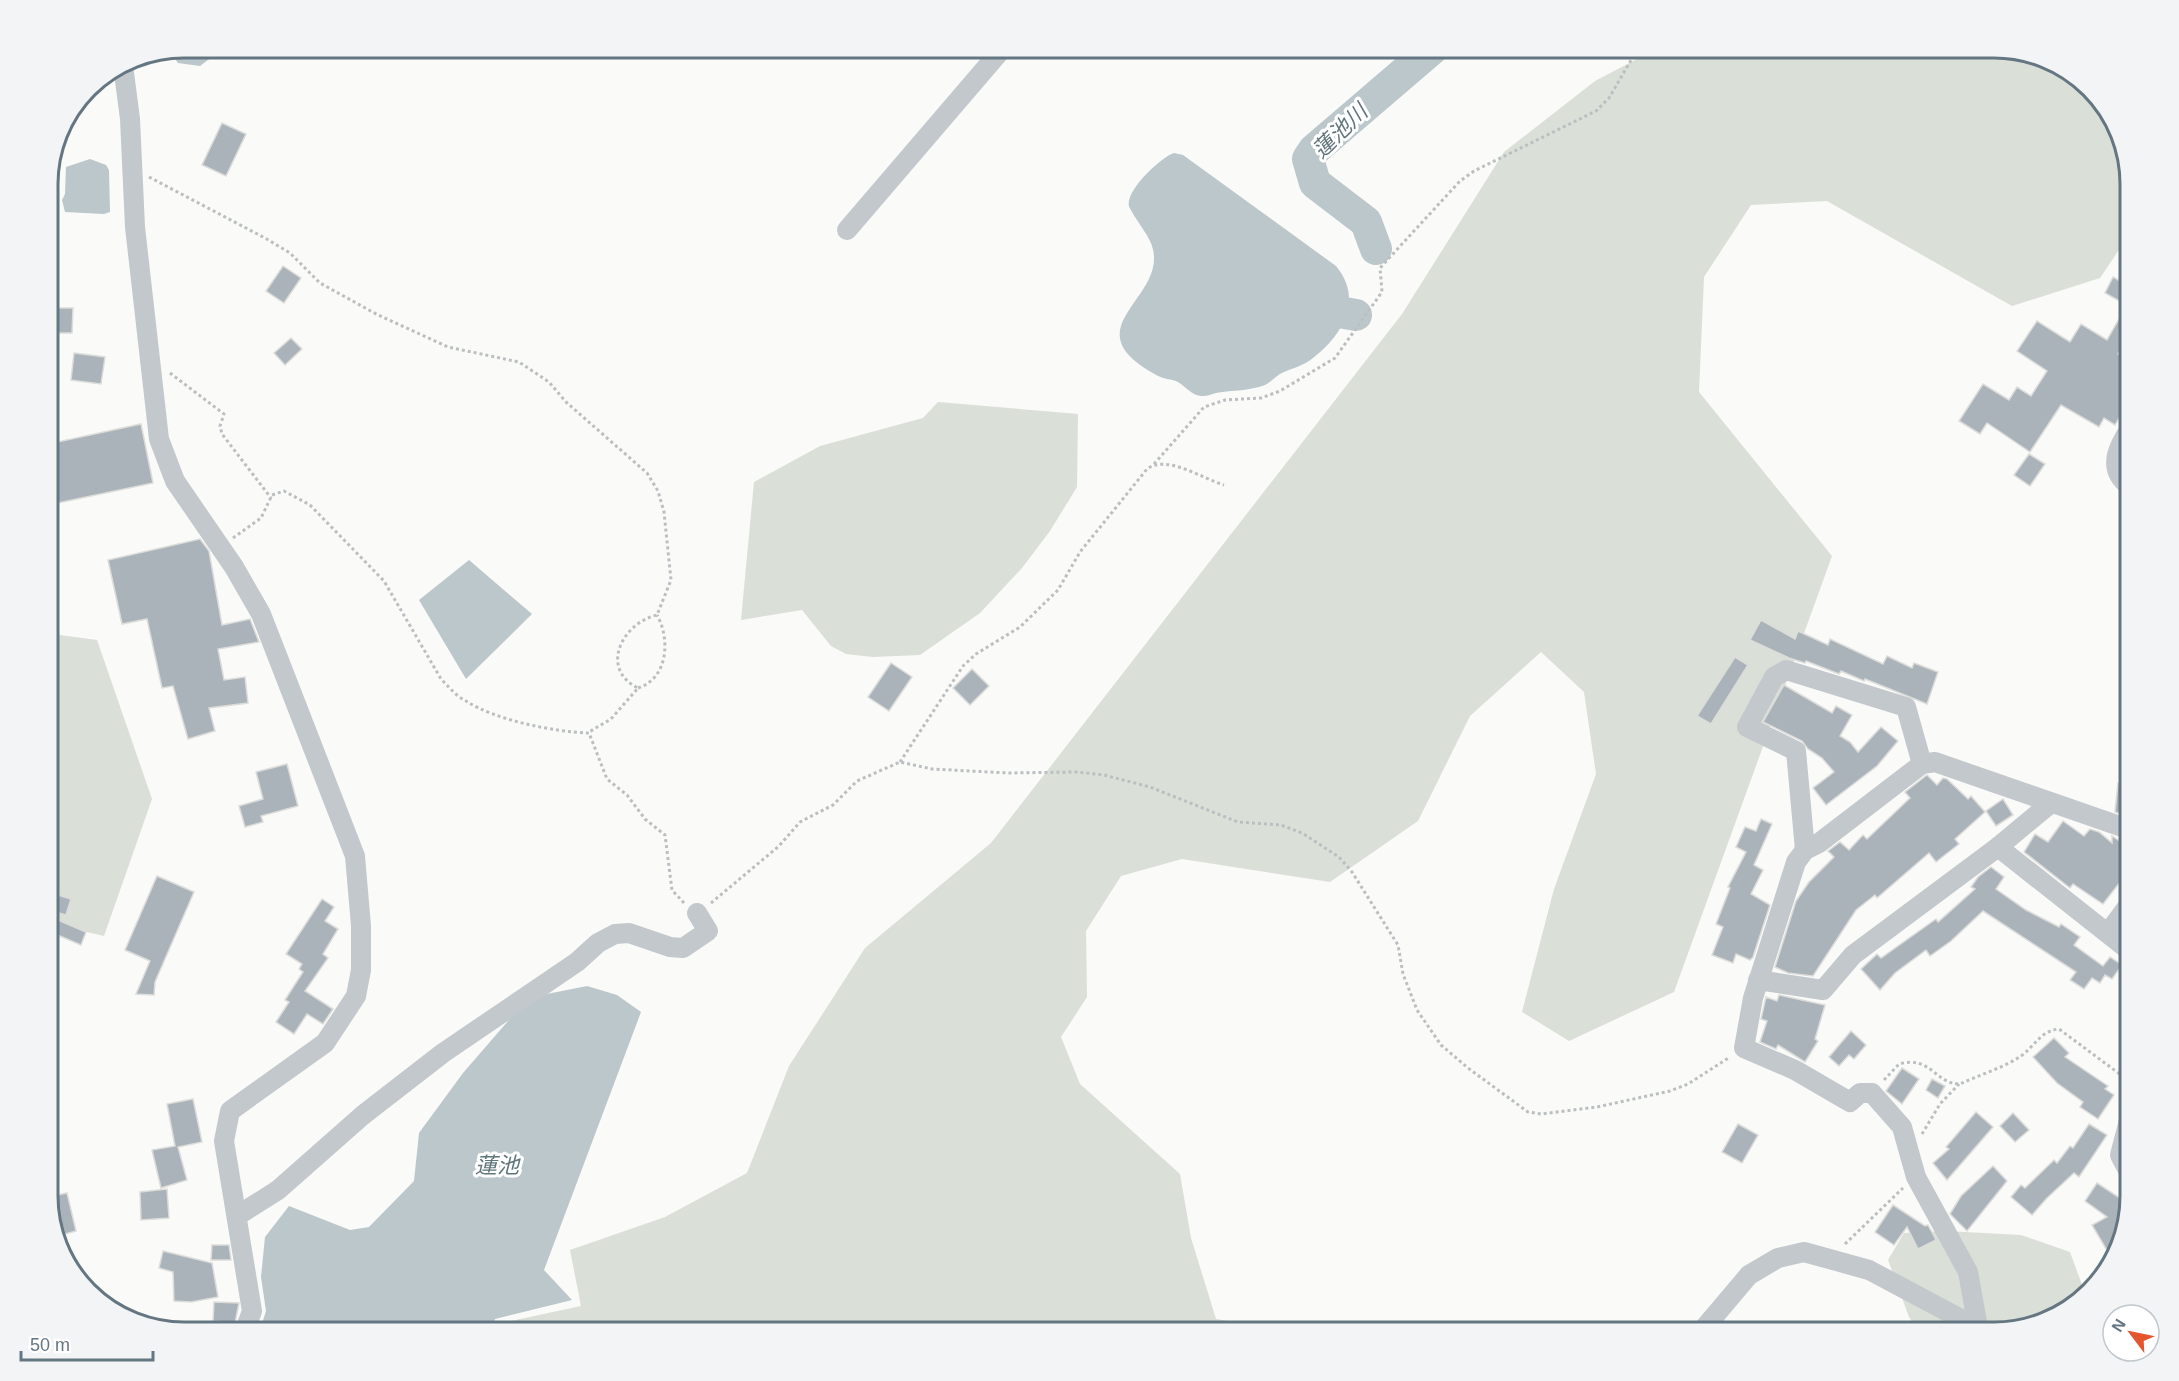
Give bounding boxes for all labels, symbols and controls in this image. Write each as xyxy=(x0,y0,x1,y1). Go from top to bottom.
water label: 蓮池川 xyxy=(1308,98,1374,163)
water label: 蓮池 xyxy=(475,1153,521,1178)
north arrow xyxy=(2101,1303,2161,1363)
text: N xyxy=(2108,1316,2129,1335)
scale bar xyxy=(21,1324,153,1362)
text: 50 m xyxy=(30,1335,70,1355)

